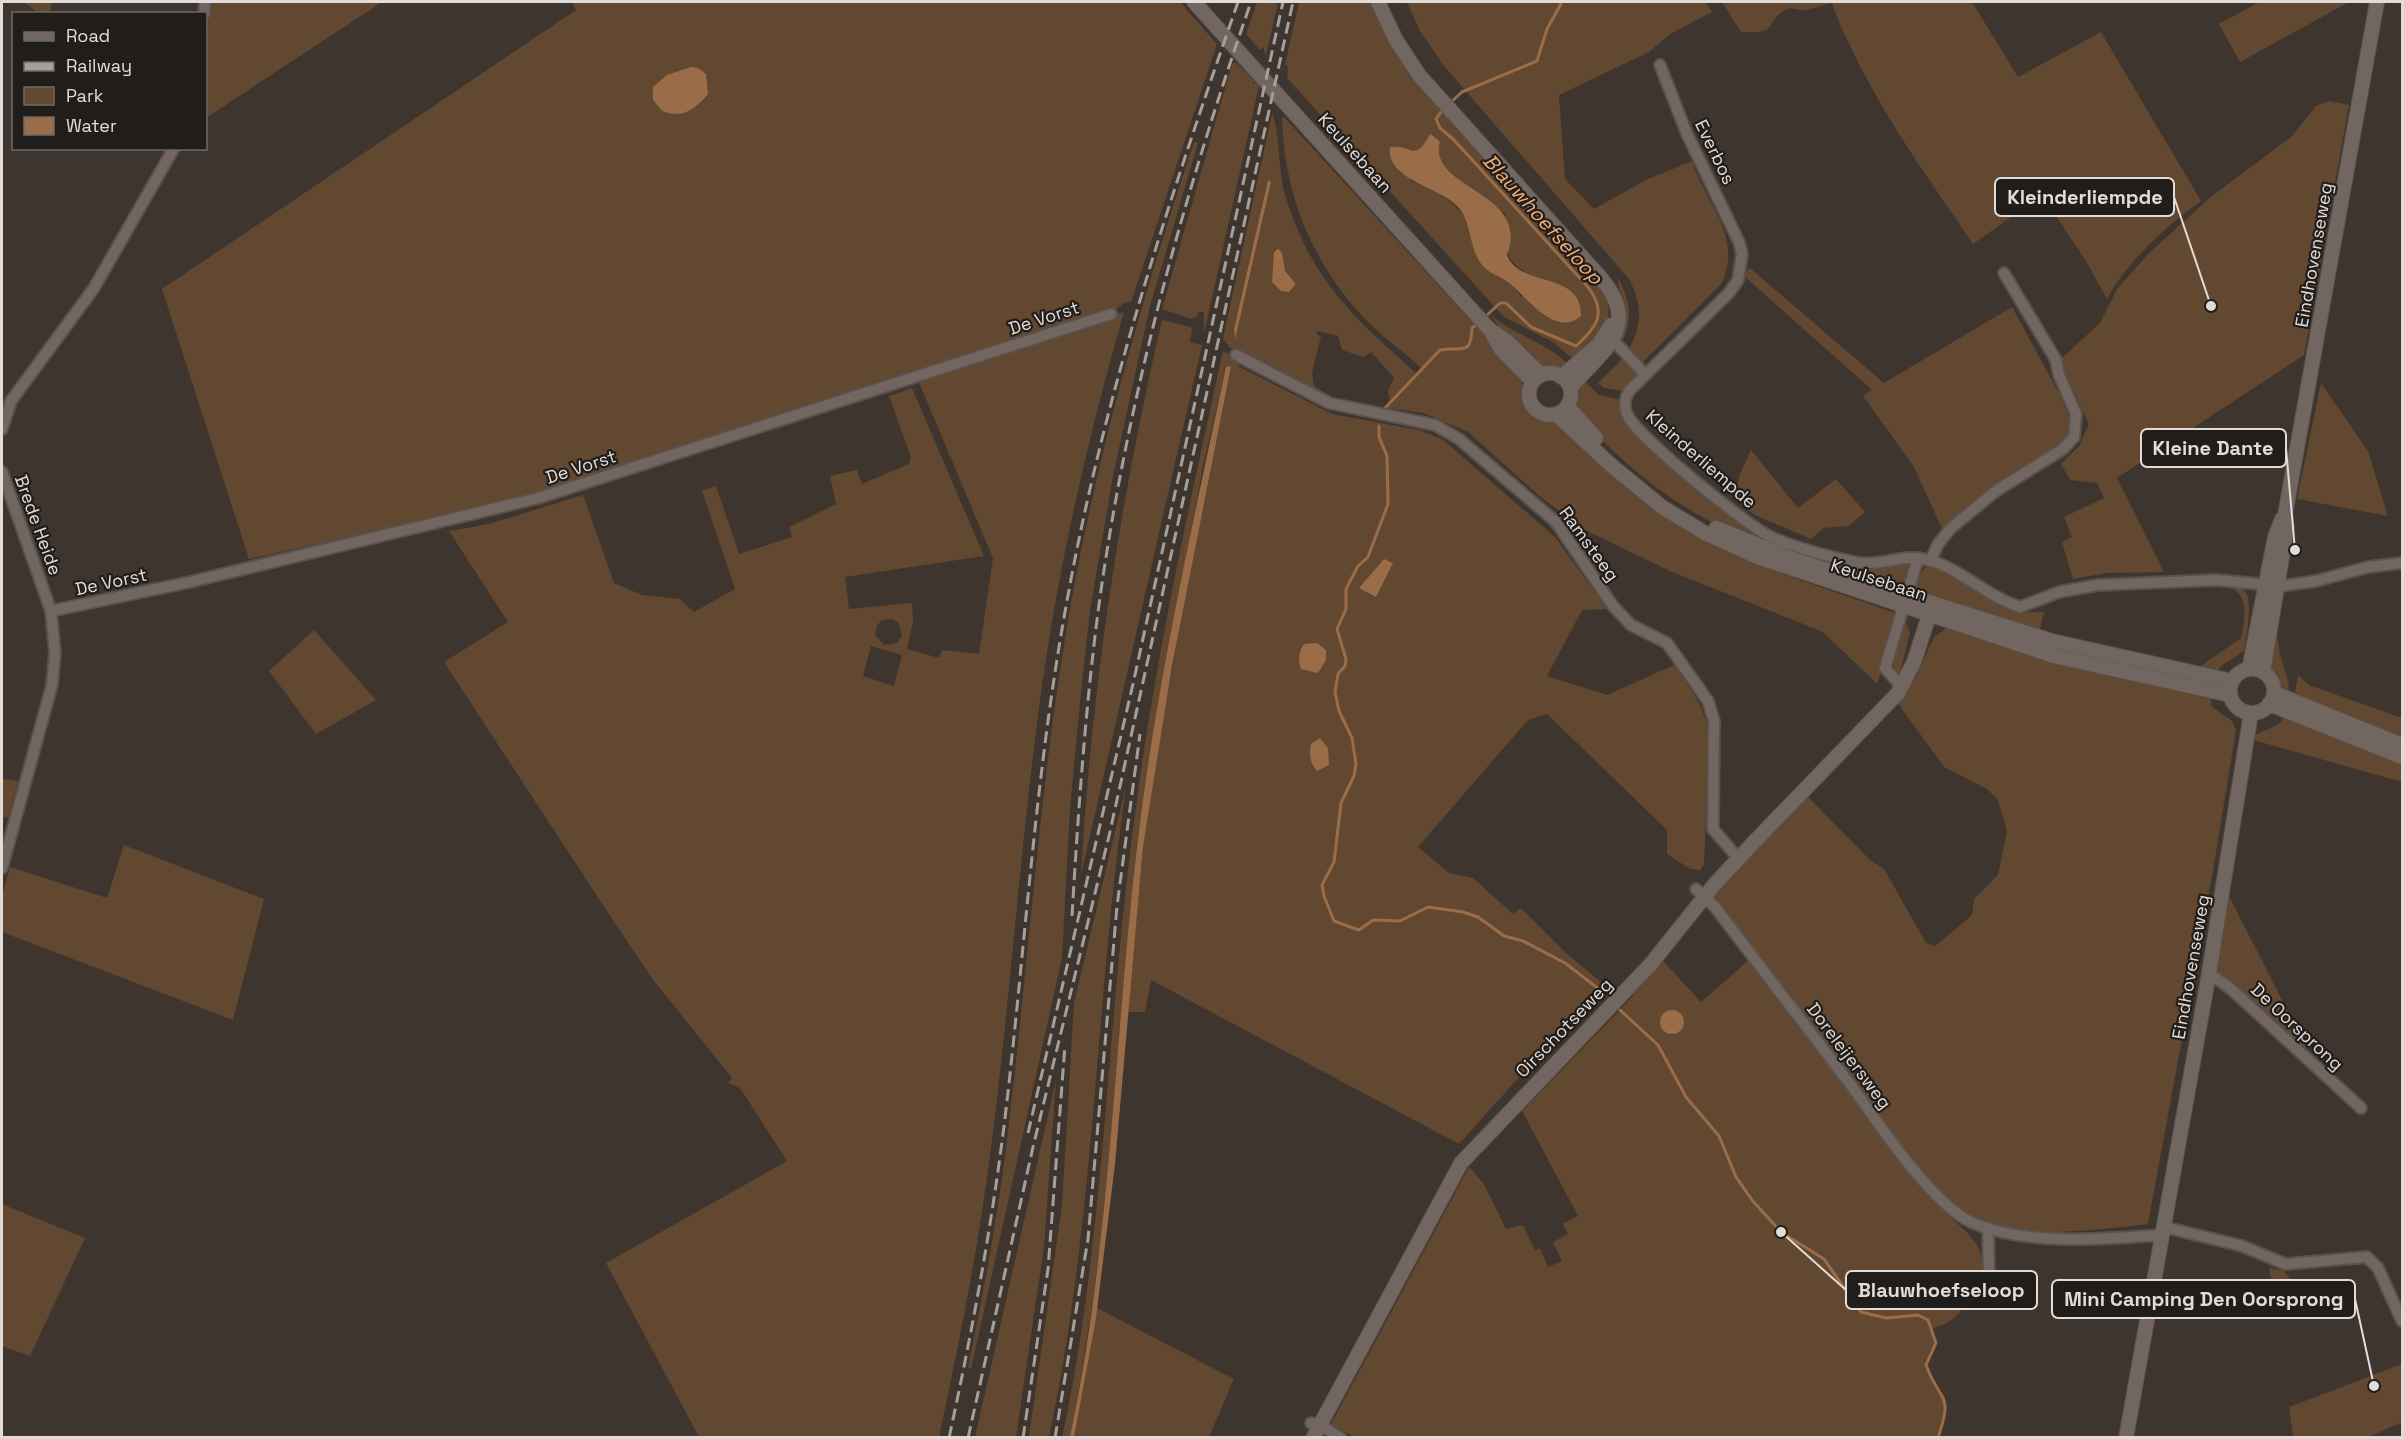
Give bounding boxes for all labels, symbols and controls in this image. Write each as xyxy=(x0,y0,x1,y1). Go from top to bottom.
legend xyxy=(12,12,207,150)
text: Road xyxy=(66,24,110,47)
text: Railway xyxy=(66,54,132,77)
text: Park xyxy=(66,84,104,107)
street label: Keulsebaan xyxy=(1313,108,1397,198)
text: Water xyxy=(66,114,117,137)
street label: Everbos xyxy=(1690,116,1741,188)
water label: Blauwhoefseloop xyxy=(1477,148,1609,291)
callout: Kleinderliempde xyxy=(1995,178,2174,216)
street label: Eindhovenseweg xyxy=(2289,181,2338,329)
text: Kleinderliempde xyxy=(2007,184,2163,210)
street label: De Vorst xyxy=(1006,295,1082,340)
street label: Kleinderliempde xyxy=(1641,404,1761,513)
callout: Kleine Dante xyxy=(2141,429,2286,467)
text: Kleine Dante xyxy=(2153,435,2273,461)
street label: De Vorst xyxy=(543,444,619,489)
street label: Brede Heide xyxy=(10,472,67,578)
street label: Ramsteeg xyxy=(1554,502,1624,586)
street label: Keulsebaan xyxy=(1828,553,1930,606)
street label: De Vorst xyxy=(73,563,149,600)
street label: Eindhovenseweg xyxy=(2166,893,2215,1041)
street label: Oirschotseweg xyxy=(1510,973,1617,1082)
street label: De Oorsprong xyxy=(2246,978,2348,1075)
street label: Doreleijersweg xyxy=(1802,998,1897,1113)
callout: Blauwhoefseloop xyxy=(1846,1271,2037,1309)
text: Blauwhoefseloop xyxy=(1858,1277,2024,1303)
callout: Mini Camping Den Oorsprong xyxy=(2052,1280,2355,1318)
text: Mini Camping Den Oorsprong xyxy=(2064,1286,2344,1312)

